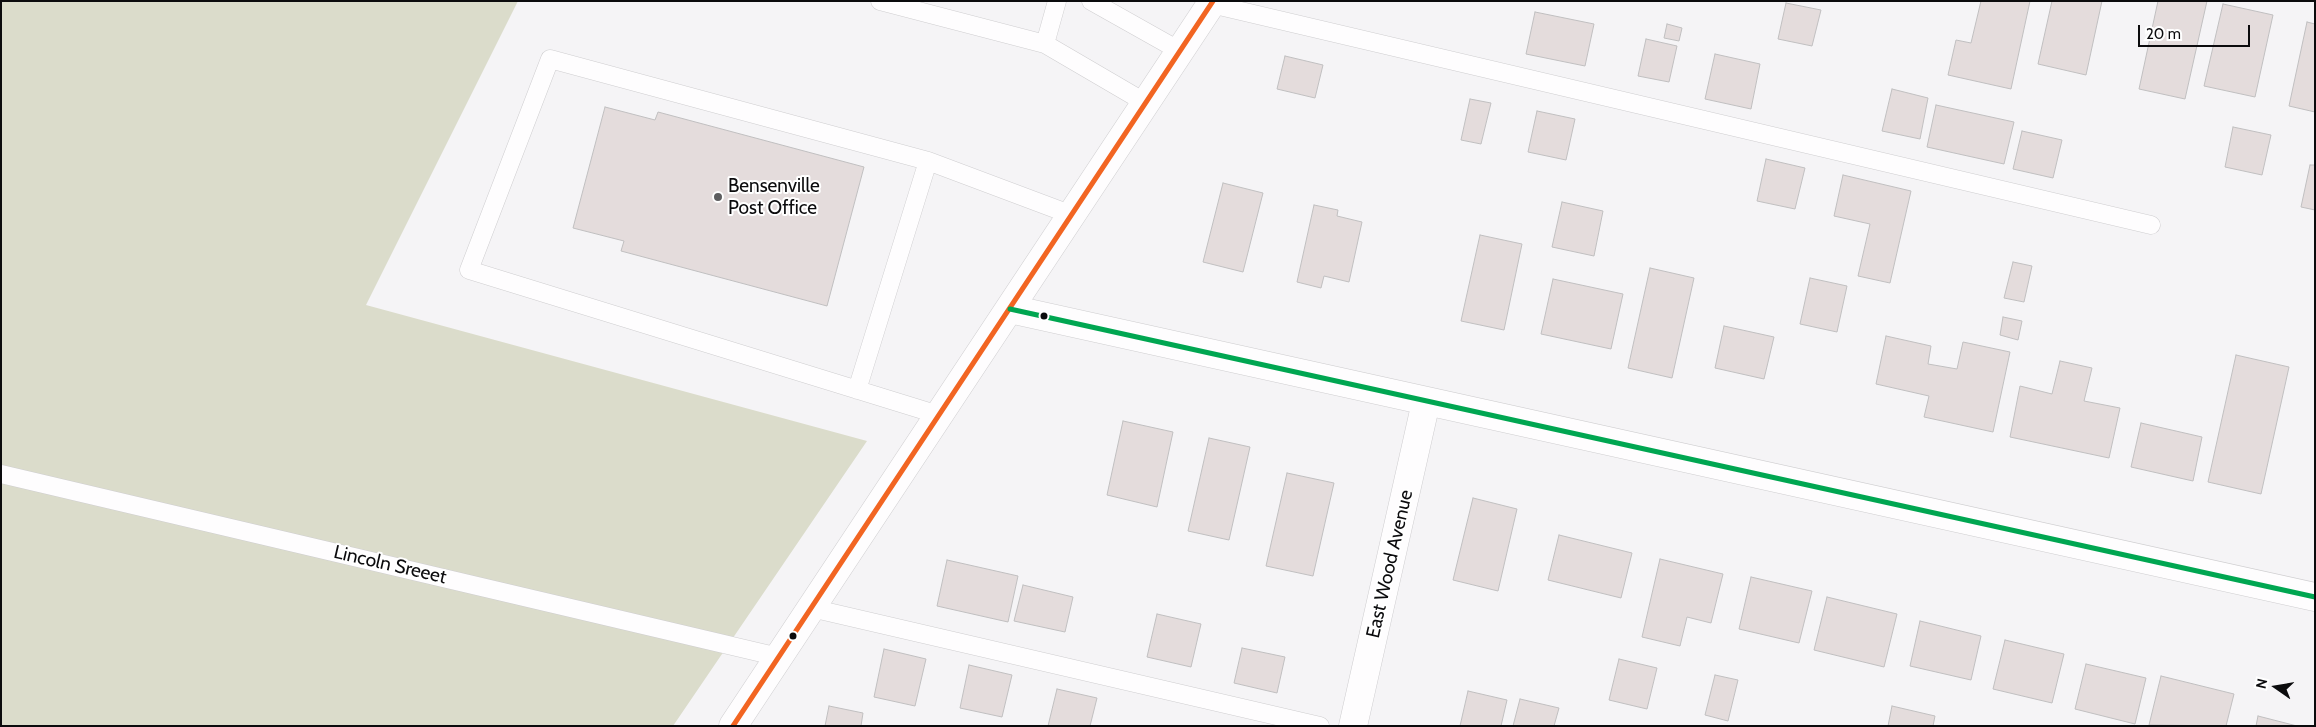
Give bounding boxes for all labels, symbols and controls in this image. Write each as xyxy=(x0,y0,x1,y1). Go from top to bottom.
scale bar xyxy=(2141,15,2254,47)
text: 20 m xyxy=(2146,25,2181,43)
place label: Bensenville Post Office xyxy=(728,175,820,219)
marker: Bensenville Post Office xyxy=(712,191,724,203)
unlabelled marker xyxy=(1039,311,1049,321)
street label: East Wood Avenue xyxy=(1362,488,1418,640)
street label: Lincoln Sreeet xyxy=(331,541,449,589)
unlabelled marker xyxy=(788,631,798,641)
north arrow xyxy=(2251,662,2301,712)
text: N xyxy=(2252,677,2271,690)

